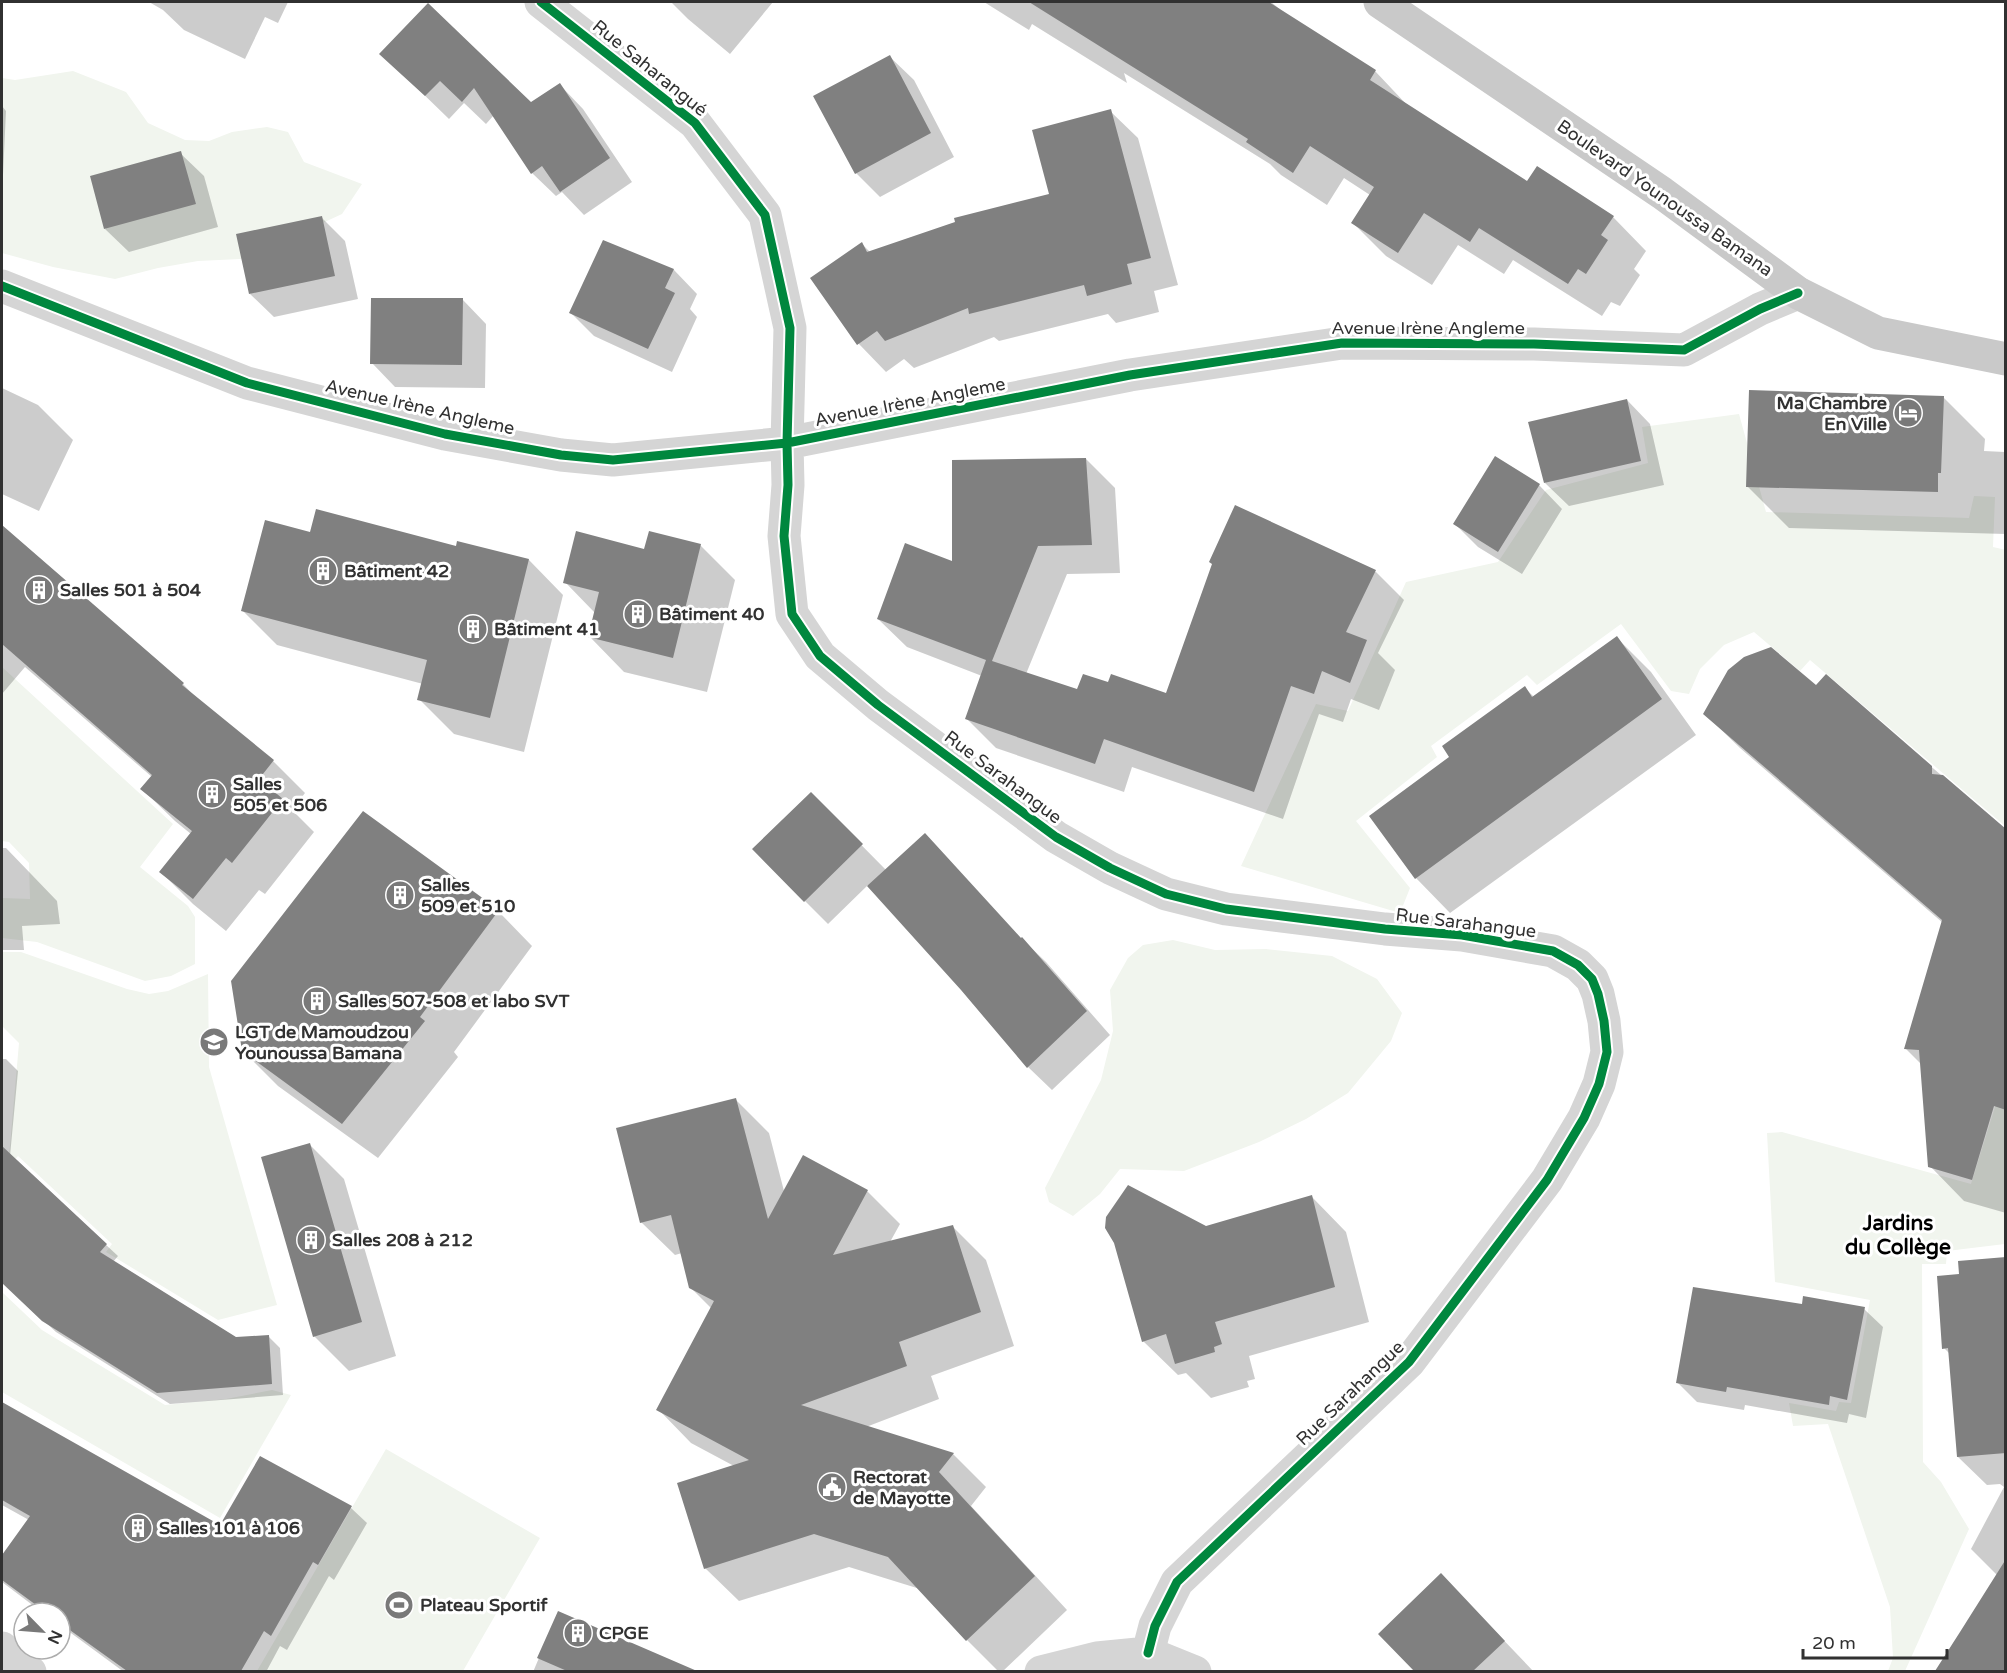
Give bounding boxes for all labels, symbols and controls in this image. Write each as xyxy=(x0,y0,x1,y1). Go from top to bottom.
street label: Rue Saharangué xyxy=(588,15,712,121)
street label: Boulevard Younoussa Bamana xyxy=(1553,115,1777,281)
street label: Avenue Irène Angleme xyxy=(1331,317,1525,339)
street label: Avenue Irène Angleme xyxy=(813,373,1007,431)
street label: Avenue Irène Angleme xyxy=(323,374,517,440)
place label: Ma Chambre En Ville xyxy=(1777,392,1887,435)
hotel icon: Ma Chambre En Ville xyxy=(1892,397,1924,429)
building icon: Bâtiment 42 xyxy=(307,555,339,587)
place label: Bâtiment 42 xyxy=(344,560,449,582)
building icon: Salles 501 à 504 xyxy=(23,574,55,606)
place label: Salles 501 à 504 xyxy=(60,579,202,601)
building icon: Bâtiment 40 xyxy=(622,598,654,630)
place label: Bâtiment 40 xyxy=(659,603,764,625)
building icon: Bâtiment 41 xyxy=(457,613,489,645)
place label: Bâtiment 41 xyxy=(494,618,599,640)
street label: Rue Sarahangue xyxy=(940,726,1066,828)
place label: Salles 505 et 506 xyxy=(233,773,327,816)
building icon: Salles 505 et 506 xyxy=(196,778,228,810)
place label: Salles 509 et 510 xyxy=(421,874,515,917)
building icon: Salles 509 et 510 xyxy=(384,879,416,911)
street label: Rue Sarahangue xyxy=(1394,903,1538,943)
building icon: Salles 507-508 et labo SVT xyxy=(301,985,333,1017)
place label: Salles 507-508 et labo SVT xyxy=(338,990,571,1012)
place label: LGT de Mamoudzou Younoussa Bamana xyxy=(235,1021,409,1064)
school or university icon: LGT de Mamoudzou Younoussa Bamana xyxy=(198,1026,230,1058)
district label: Jardins du Collège xyxy=(1845,1211,1951,1260)
building icon: Salles 208 à 212 xyxy=(295,1224,327,1256)
place label: Salles 208 à 212 xyxy=(332,1229,473,1251)
street label: Rue Sarahangue xyxy=(1291,1336,1409,1450)
place label: Rectorat de Mayotte xyxy=(853,1466,951,1509)
public building icon: Rectorat de Mayotte xyxy=(816,1471,848,1503)
building icon: Salles 101 à 106 xyxy=(122,1512,154,1544)
place label: Salles 101 à 106 xyxy=(159,1517,300,1539)
sports icon: Plateau Sportif xyxy=(383,1589,415,1621)
place label: Plateau Sportif xyxy=(420,1594,548,1616)
north arrow xyxy=(12,1601,72,1661)
building icon: CPGE xyxy=(562,1617,594,1649)
place label: CPGE xyxy=(599,1622,649,1644)
scale bar xyxy=(1803,1622,1947,1660)
text: N xyxy=(43,1627,66,1647)
text: 20 m xyxy=(1812,1632,1856,1654)

